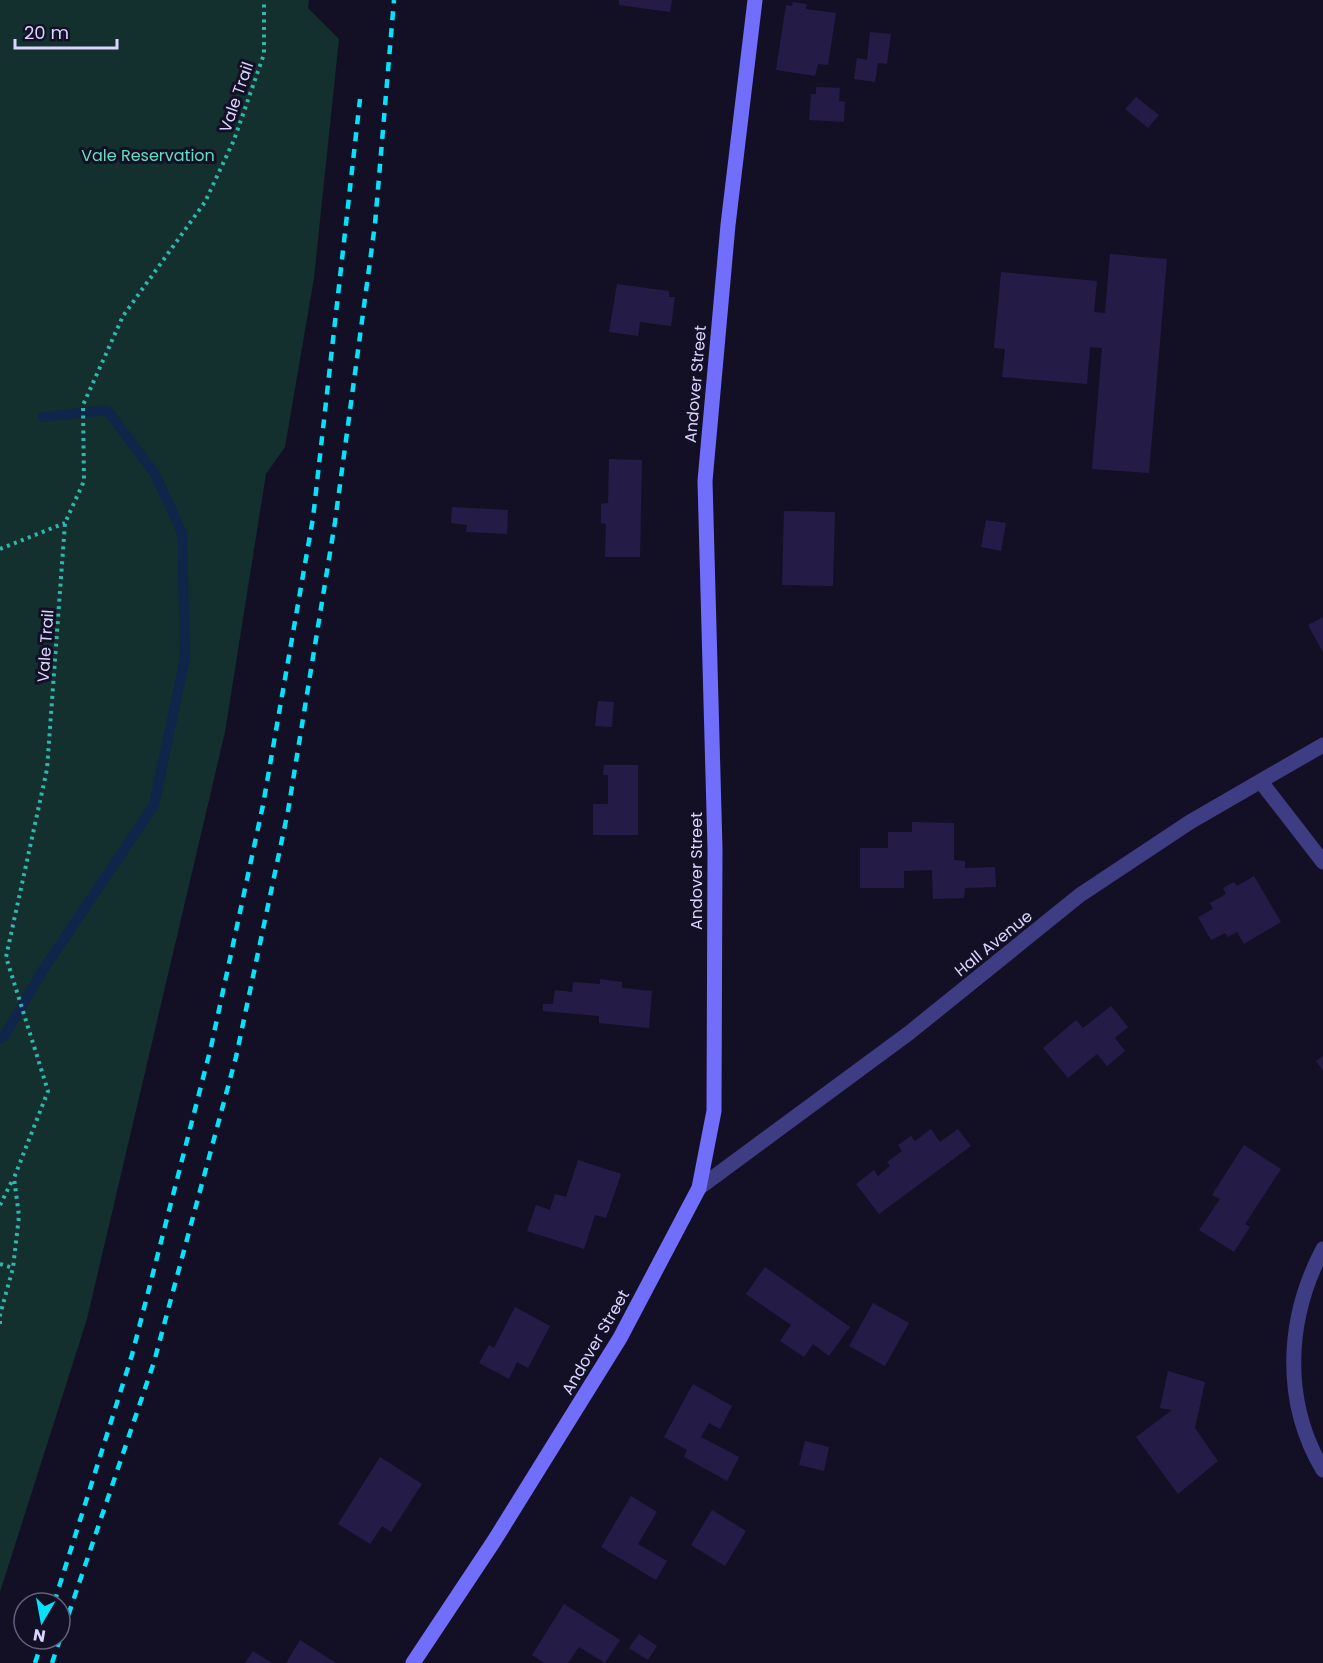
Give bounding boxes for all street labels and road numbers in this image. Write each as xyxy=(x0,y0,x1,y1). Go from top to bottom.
street label: Vale Trail xyxy=(214,59,259,135)
street label: Andover Street xyxy=(679,324,712,444)
street label: Vale Trail xyxy=(31,609,60,683)
street label: Andover Street xyxy=(685,812,708,930)
street label: Hall Avenue xyxy=(950,905,1037,982)
street label: Andover Street xyxy=(556,1285,635,1399)

